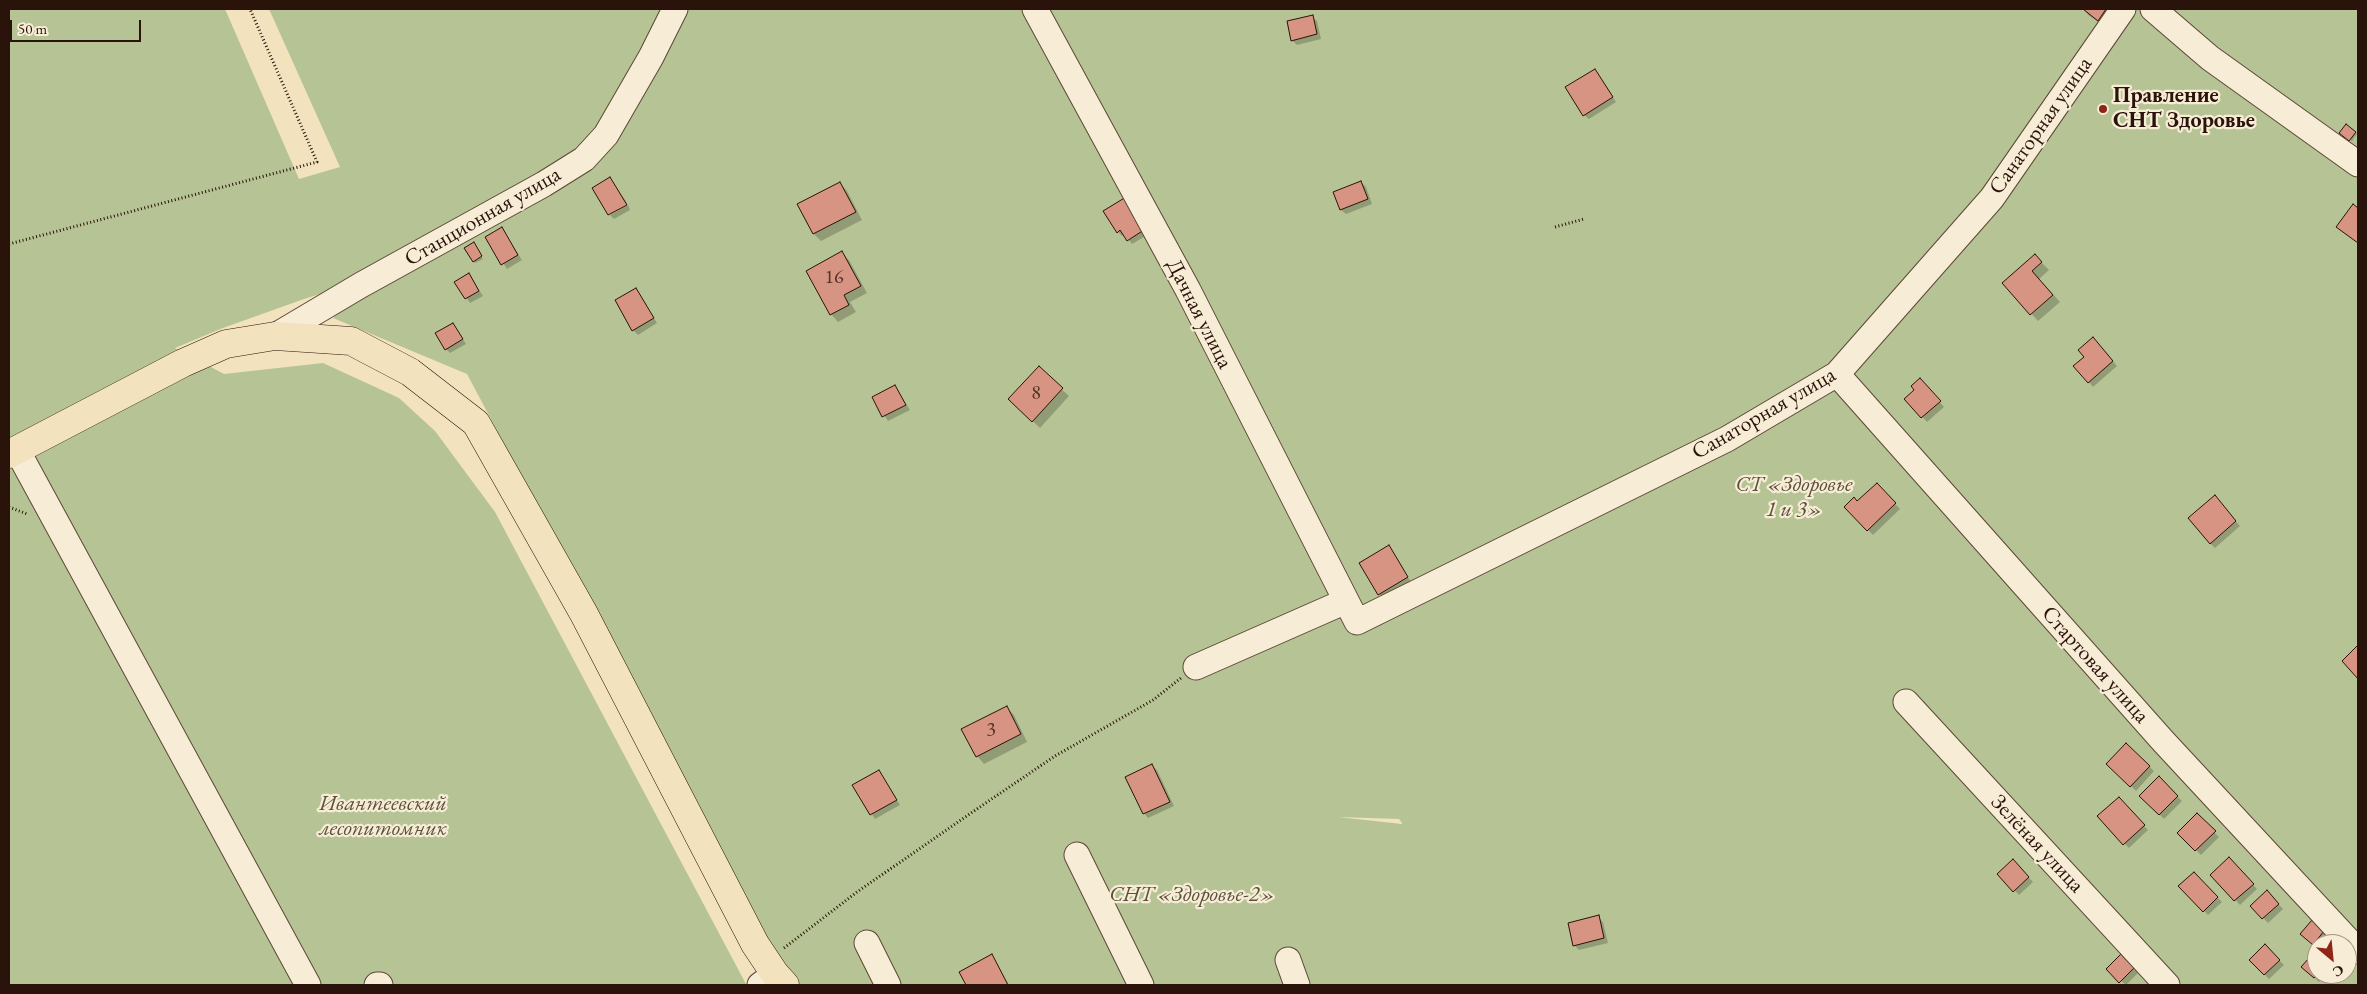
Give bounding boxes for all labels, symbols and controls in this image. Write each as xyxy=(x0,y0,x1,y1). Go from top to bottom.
scale bar xyxy=(12,10,144,42)
text: 50 m xyxy=(18,19,47,38)
street label: Санаторная улица xyxy=(1984,52,2098,200)
place label: Правление СНТ Здоровье xyxy=(2113,83,2255,134)
marker: Правление СНТ Здоровье xyxy=(2097,103,2109,115)
street label: Станционная улица xyxy=(400,162,566,272)
street label: Дачная улица xyxy=(1160,255,1238,373)
house number: 16 xyxy=(824,266,844,290)
street label: Санаторная улица xyxy=(1687,362,1841,466)
house number: 8 xyxy=(1031,382,1041,406)
park label: СТ «Здоровье 1 и 3» xyxy=(1735,472,1853,524)
street label: Стартовая улица xyxy=(2036,601,2154,729)
house number: 3 xyxy=(986,719,996,743)
street label: Зелёная улица xyxy=(1985,789,2089,899)
park label: Ивантеевский лесопитомник xyxy=(319,791,447,842)
park label: СНТ «Здоровье-2» xyxy=(1109,882,1275,908)
north arrow xyxy=(2307,934,2357,984)
text: С xyxy=(2330,961,2347,982)

